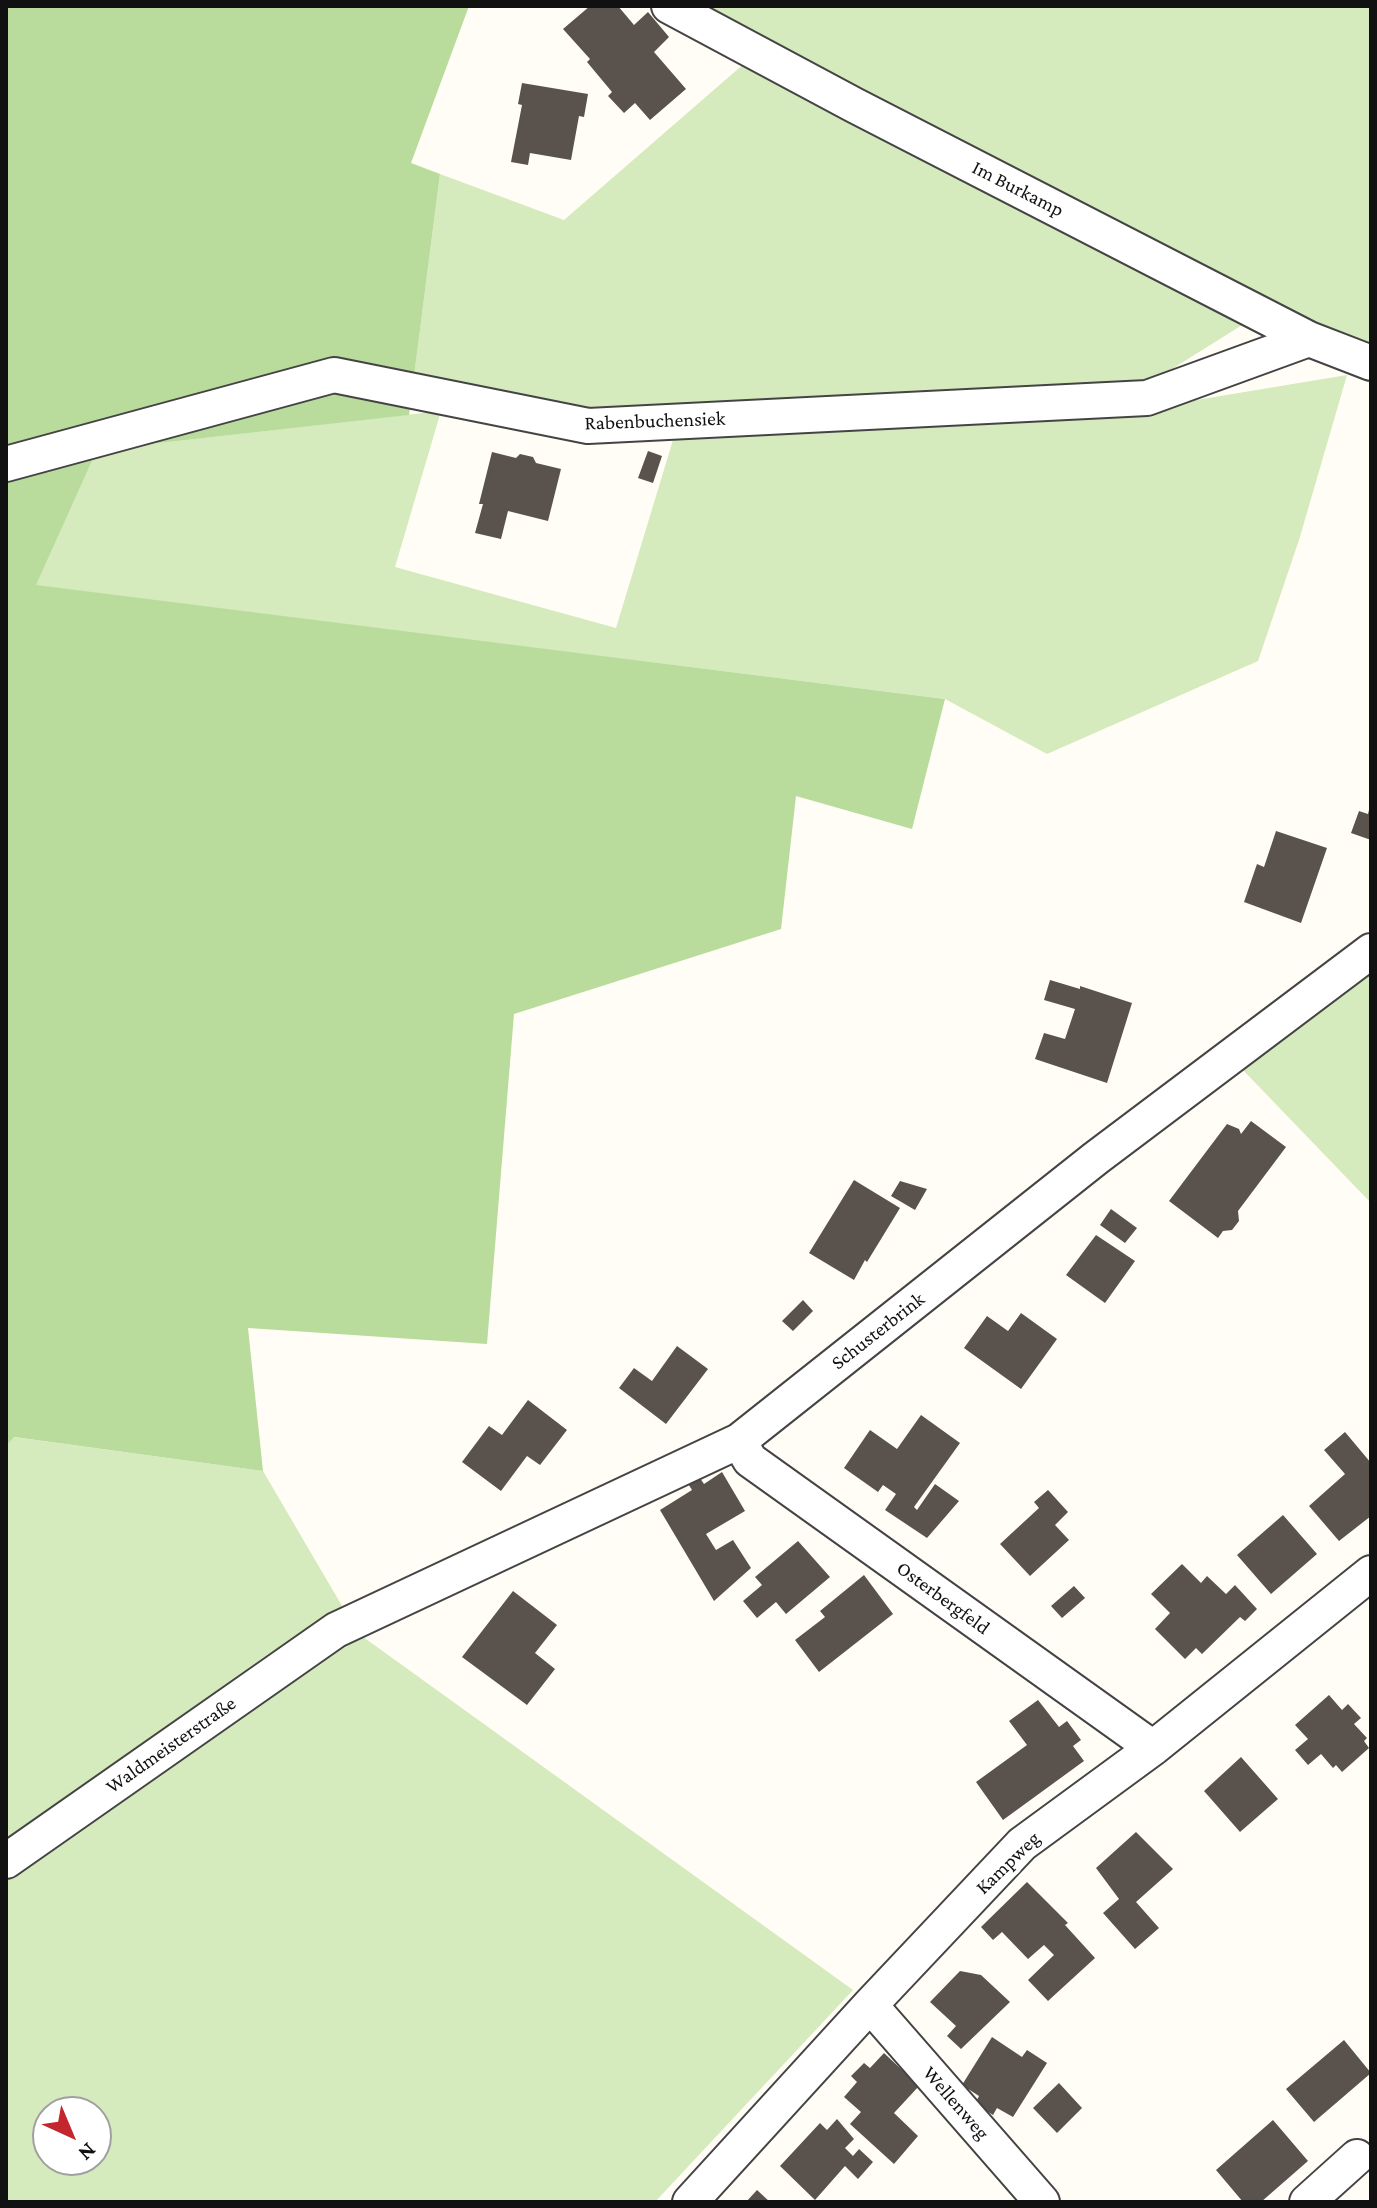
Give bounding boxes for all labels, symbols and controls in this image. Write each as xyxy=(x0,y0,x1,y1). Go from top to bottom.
street label: Im Burkamp xyxy=(968,156,1068,222)
street label: Rabenbuchensiek xyxy=(584,407,726,435)
street label: Schusterbrink xyxy=(827,1287,929,1375)
street label: Osterbergfeld xyxy=(892,1556,994,1640)
street label: Waldmeisterstraße xyxy=(101,1691,241,1799)
street label: Kampweg xyxy=(971,1827,1045,1899)
street label: Wellenweg xyxy=(918,2061,994,2145)
north arrow xyxy=(32,2096,112,2176)
text: N xyxy=(74,2138,102,2166)

